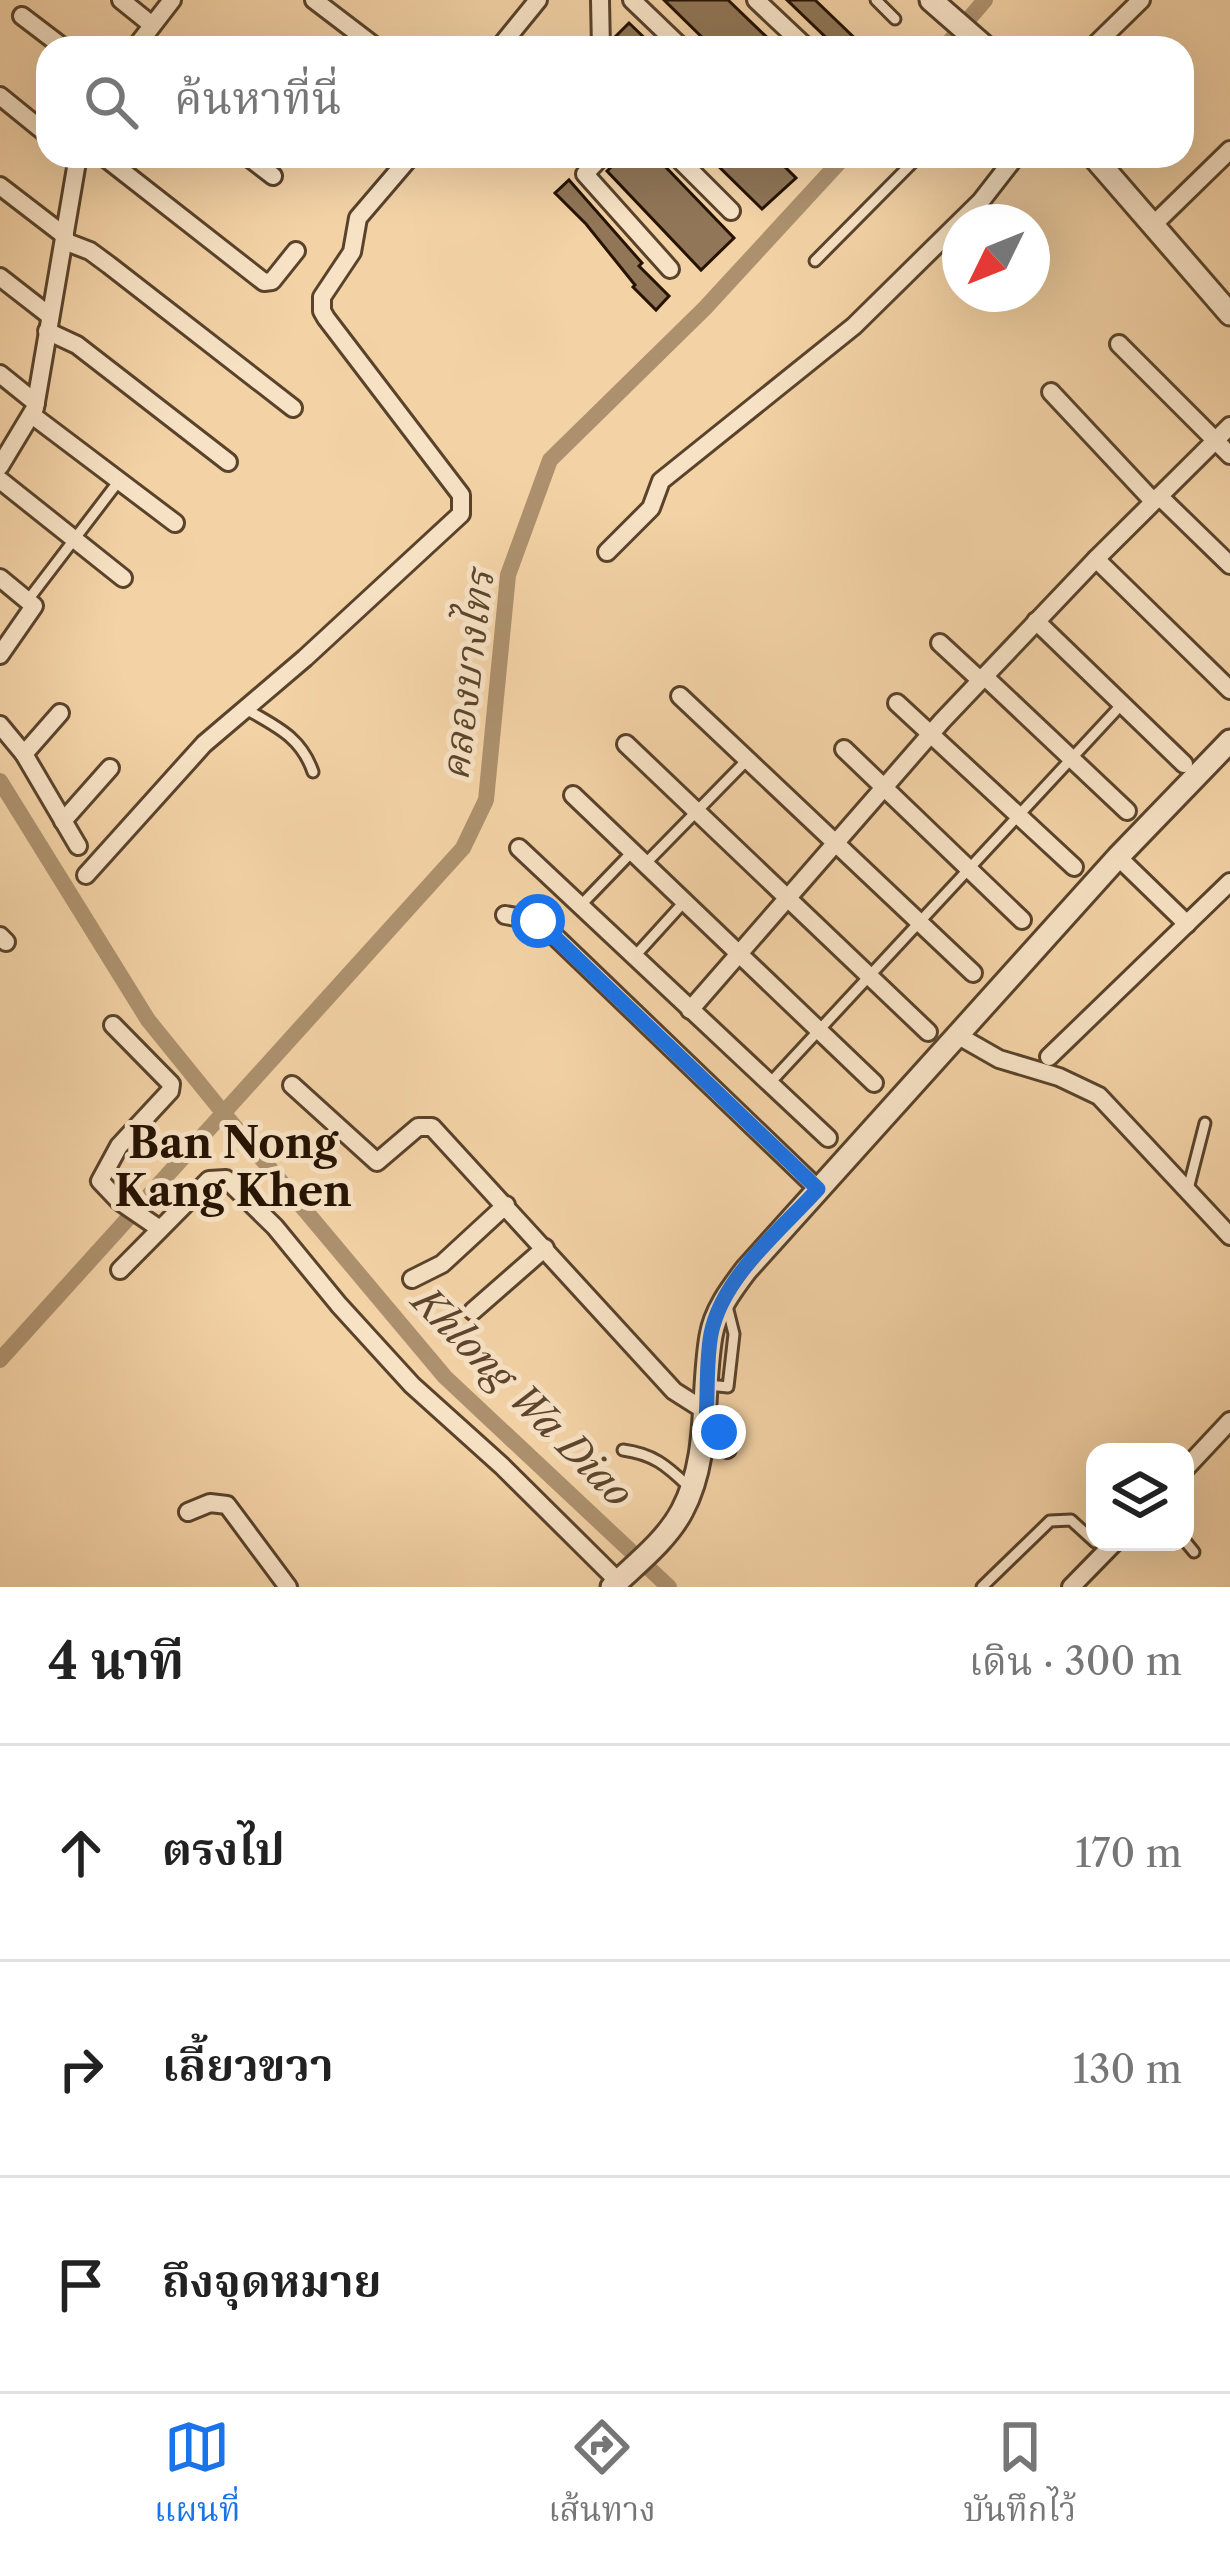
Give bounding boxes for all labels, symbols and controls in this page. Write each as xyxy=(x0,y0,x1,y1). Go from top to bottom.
search box xyxy=(36,36,1194,168)
icon: search xyxy=(78,69,144,135)
text: ค้นหาที่นี่ xyxy=(174,70,342,126)
north arrow xyxy=(942,204,1050,312)
water label: คลองบางไทร xyxy=(428,563,504,783)
route start xyxy=(511,894,565,948)
district label: Ban Nong Kang Khen xyxy=(114,1117,352,1217)
water label: Khlong Wa Diao xyxy=(401,1275,643,1517)
route end xyxy=(692,1405,746,1459)
map controls xyxy=(1086,1443,1194,1551)
button: layers xyxy=(1086,1443,1194,1551)
text: 4 นาที xyxy=(48,1630,184,1692)
text: เดิน · 300 m xyxy=(969,1637,1182,1685)
icon: ahead xyxy=(48,1820,114,1886)
text: ตรงไป xyxy=(162,1821,285,1877)
text: 170 m xyxy=(1075,1829,1182,1877)
icon: right xyxy=(48,2036,114,2102)
text: เลี้ยวขวา xyxy=(162,2037,334,2093)
text: 130 m xyxy=(1073,2045,1182,2093)
icon: arrive xyxy=(48,2252,114,2318)
text: ถึงจุดหมาย xyxy=(162,2253,382,2309)
tab: แผนที่ xyxy=(154,2414,240,2539)
tab: เส้นทาง xyxy=(548,2414,656,2539)
tab: บันทึกไว้ xyxy=(964,2414,1076,2539)

